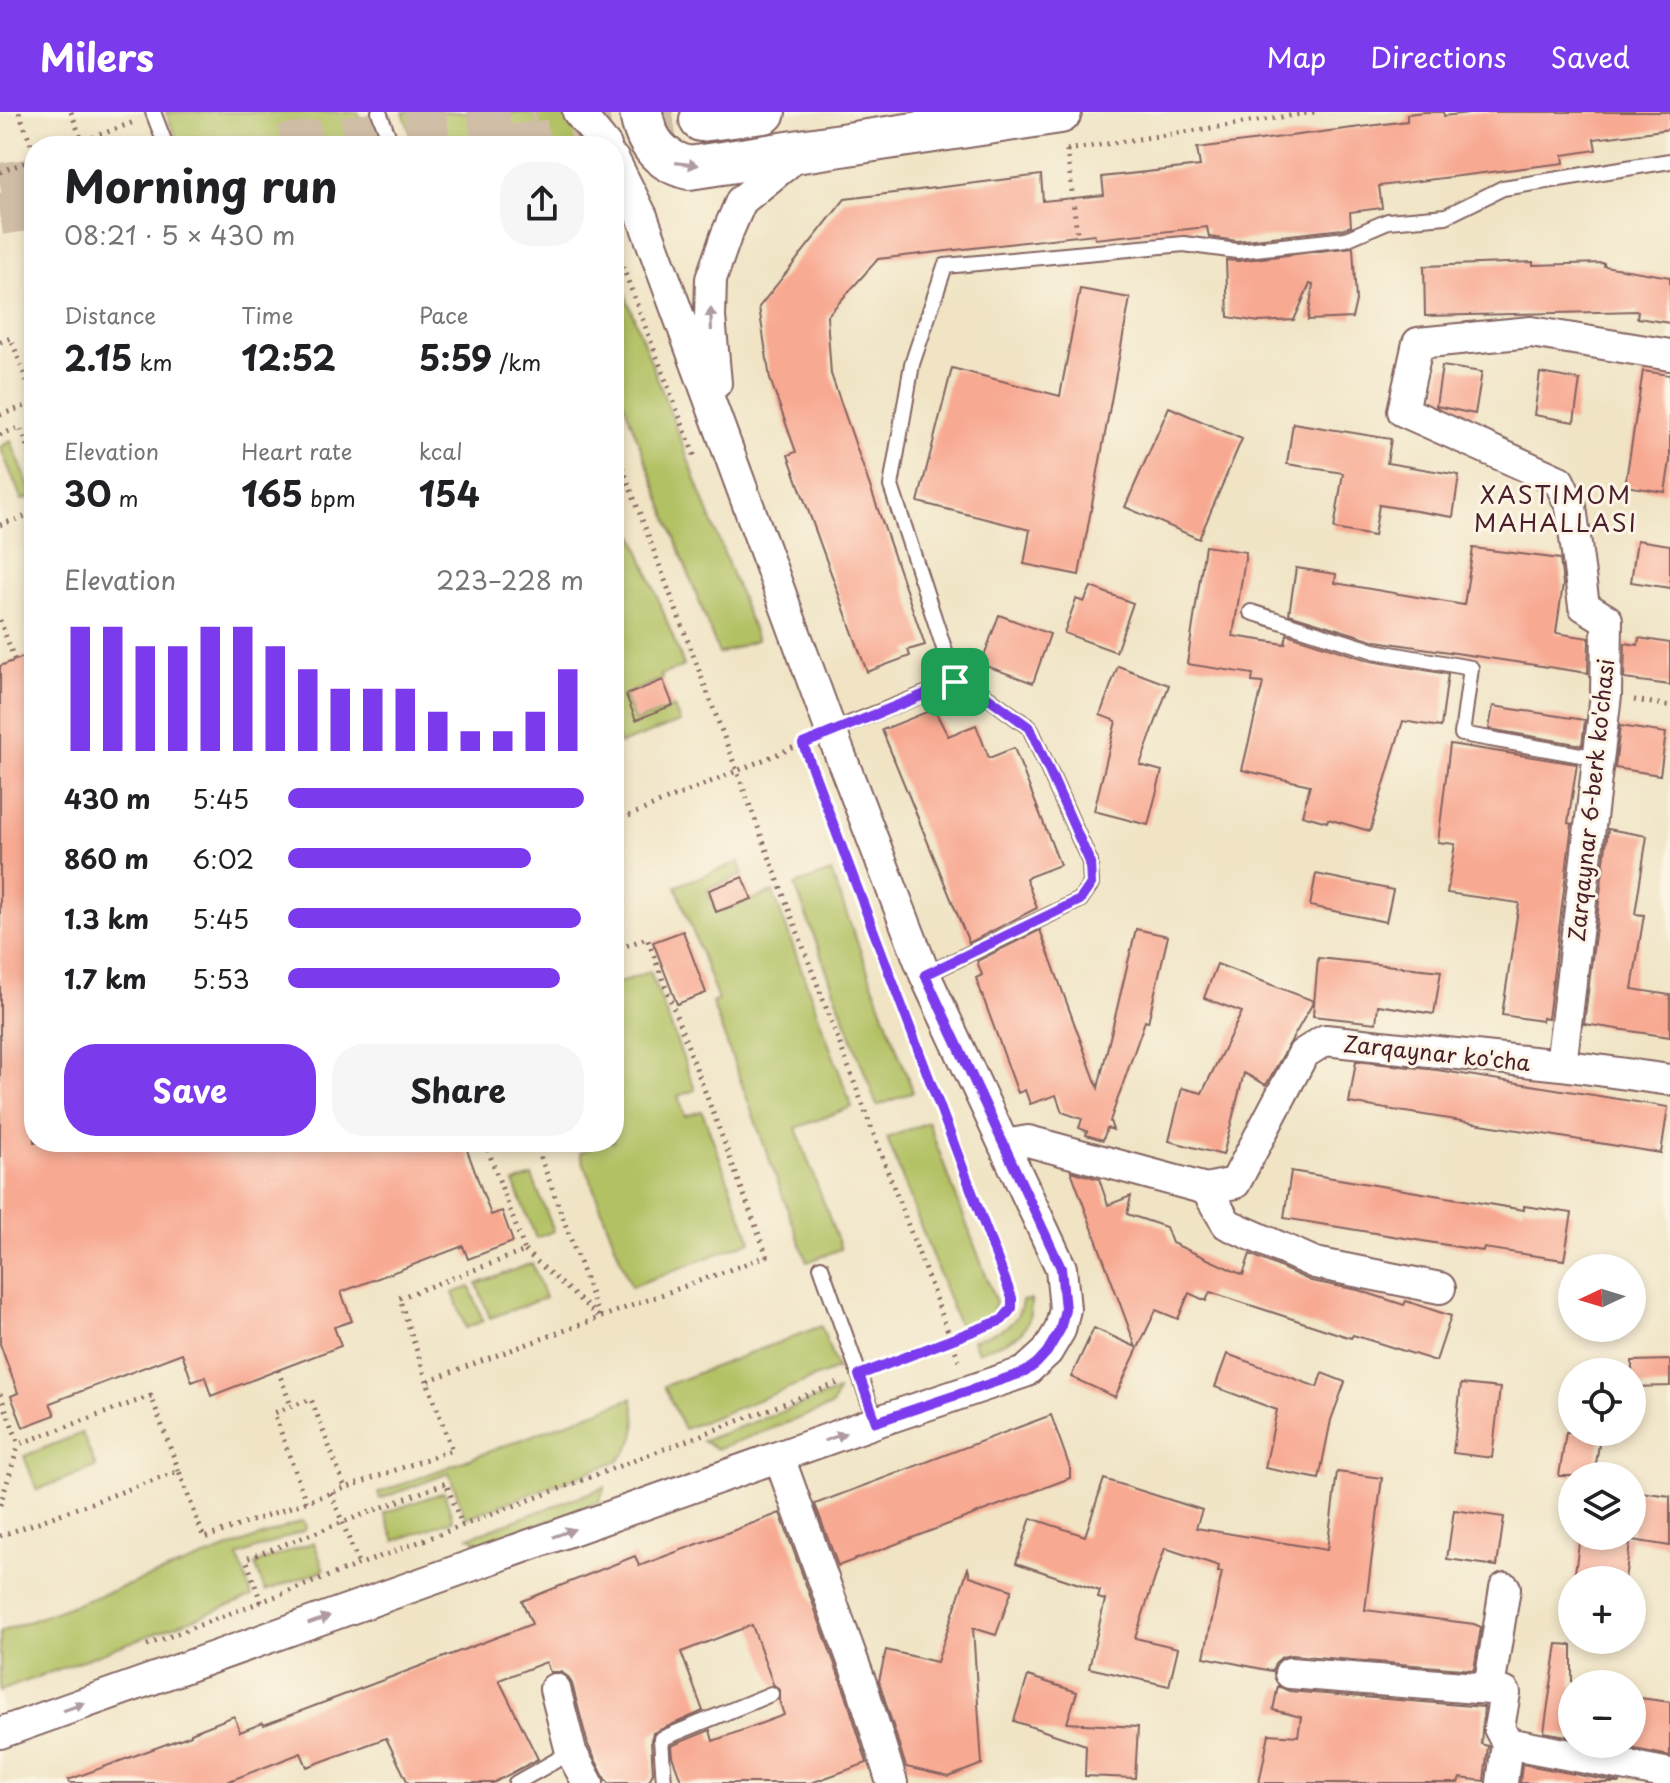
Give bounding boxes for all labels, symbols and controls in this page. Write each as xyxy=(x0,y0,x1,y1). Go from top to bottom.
text: Milers xyxy=(40,28,154,85)
text: Map xyxy=(1267,35,1326,78)
text: Directions xyxy=(1370,35,1507,78)
text: Saved xyxy=(1551,35,1630,78)
text: Morning run xyxy=(64,152,338,218)
one-way arrow xyxy=(675,158,700,171)
button: share xyxy=(500,162,584,246)
text: 08:21 · 5 × 430 m xyxy=(64,215,295,254)
text: Distance xyxy=(64,298,156,331)
text: Time xyxy=(241,298,293,331)
text: Pace xyxy=(419,298,468,331)
one-way arrow xyxy=(704,306,717,331)
text: 2.15 xyxy=(64,331,132,383)
text: 12:52 xyxy=(241,331,336,383)
text: 5:59 xyxy=(419,331,492,383)
text: km xyxy=(132,345,173,378)
text: /km xyxy=(492,345,541,378)
text: Elevation xyxy=(64,434,159,467)
text: Heart rate xyxy=(241,434,352,467)
text: kcal xyxy=(419,434,463,467)
text: 30 xyxy=(64,467,111,519)
text: 165 xyxy=(241,467,303,519)
text: 154 xyxy=(419,467,480,519)
district label: XASTIMOM MAHALLASI xyxy=(1474,476,1638,540)
text: m xyxy=(111,481,139,514)
text: bpm xyxy=(303,481,356,514)
text: Elevation xyxy=(64,560,176,599)
text: 223–228 m xyxy=(436,560,584,599)
pin xyxy=(921,648,989,716)
street label: Zarqaynar 6-berk ko'chasi xyxy=(1559,657,1621,943)
icon: arrive xyxy=(933,660,977,704)
text: 430 m xyxy=(64,779,151,818)
text: 5:45 xyxy=(192,779,249,818)
text: 860 m xyxy=(64,839,149,878)
text: 6:02 xyxy=(192,839,254,878)
text: 1.3 km xyxy=(64,899,149,938)
text: 5:45 xyxy=(192,899,249,938)
text: 1.7 km xyxy=(64,959,147,998)
text: 5:53 xyxy=(192,959,250,998)
street label: Zarqaynar ko'cha xyxy=(1342,1026,1532,1078)
button: Save xyxy=(64,1044,316,1136)
button: Share xyxy=(332,1044,584,1136)
north arrow xyxy=(1558,1254,1646,1342)
map controls xyxy=(1558,1254,1646,1758)
button: locate xyxy=(1558,1358,1646,1446)
one-way arrow xyxy=(823,1430,847,1443)
button: layers xyxy=(1558,1462,1646,1550)
one-way arrow xyxy=(552,1527,576,1539)
button: + xyxy=(1558,1566,1646,1654)
one-way arrow xyxy=(307,1614,331,1626)
button: − xyxy=(1558,1670,1646,1758)
one-way arrow xyxy=(62,1701,86,1713)

